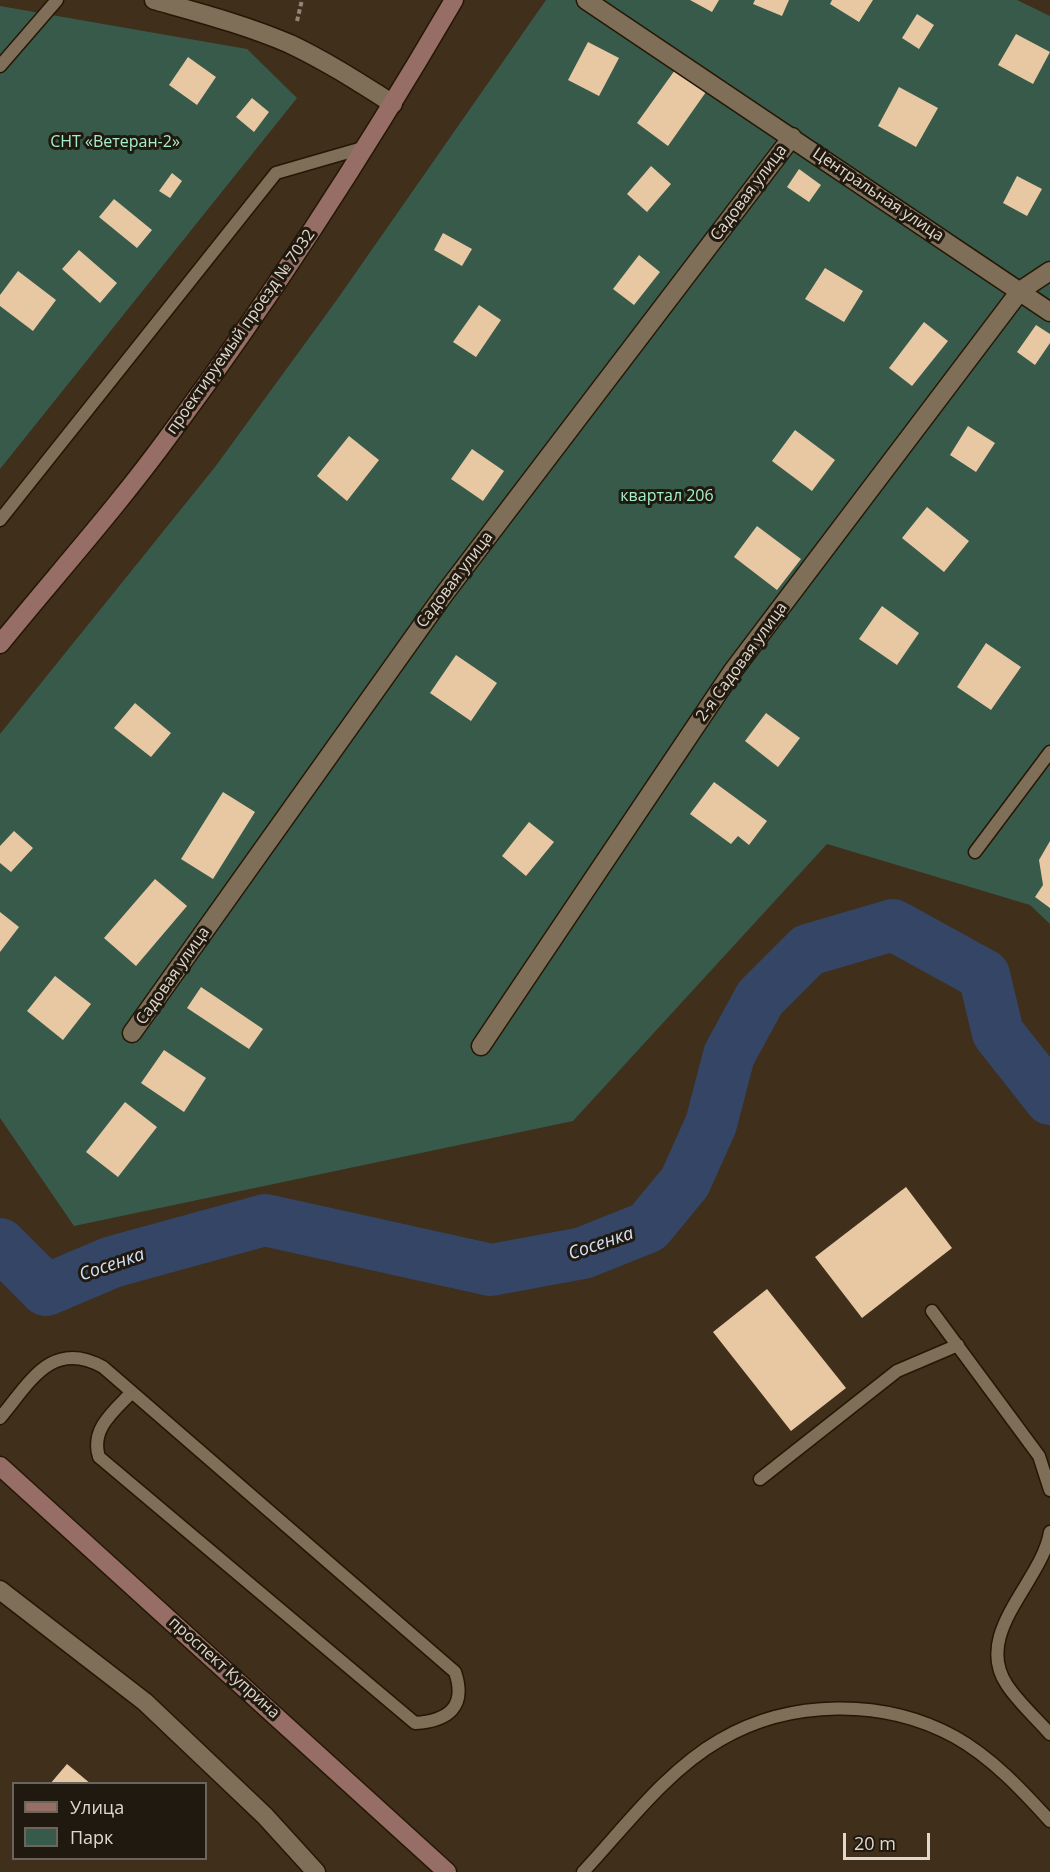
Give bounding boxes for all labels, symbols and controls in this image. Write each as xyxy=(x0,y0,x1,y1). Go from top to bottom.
park label: СНТ «Ветеран-2» xyxy=(50,132,180,152)
street label: Садовая улица xyxy=(707,141,791,245)
street label: Центральная улица xyxy=(809,144,947,246)
street label: проектируемый проезд № 7032 xyxy=(163,226,319,438)
park label: квартал 206 xyxy=(620,486,714,506)
street label: Садовая улица xyxy=(413,528,497,632)
street label: 2-я Садовая улица xyxy=(692,599,792,725)
street label: Садовая улица xyxy=(132,923,214,1029)
water label: Сосенка xyxy=(566,1223,636,1265)
water label: Сосенка xyxy=(77,1244,147,1286)
street label: проспект Куприна xyxy=(165,1613,283,1723)
legend xyxy=(12,1782,207,1860)
text: Улица xyxy=(70,1795,124,1819)
scale bar xyxy=(846,1821,933,1859)
text: Парк xyxy=(70,1825,113,1849)
text: 20 m xyxy=(854,1831,896,1855)

